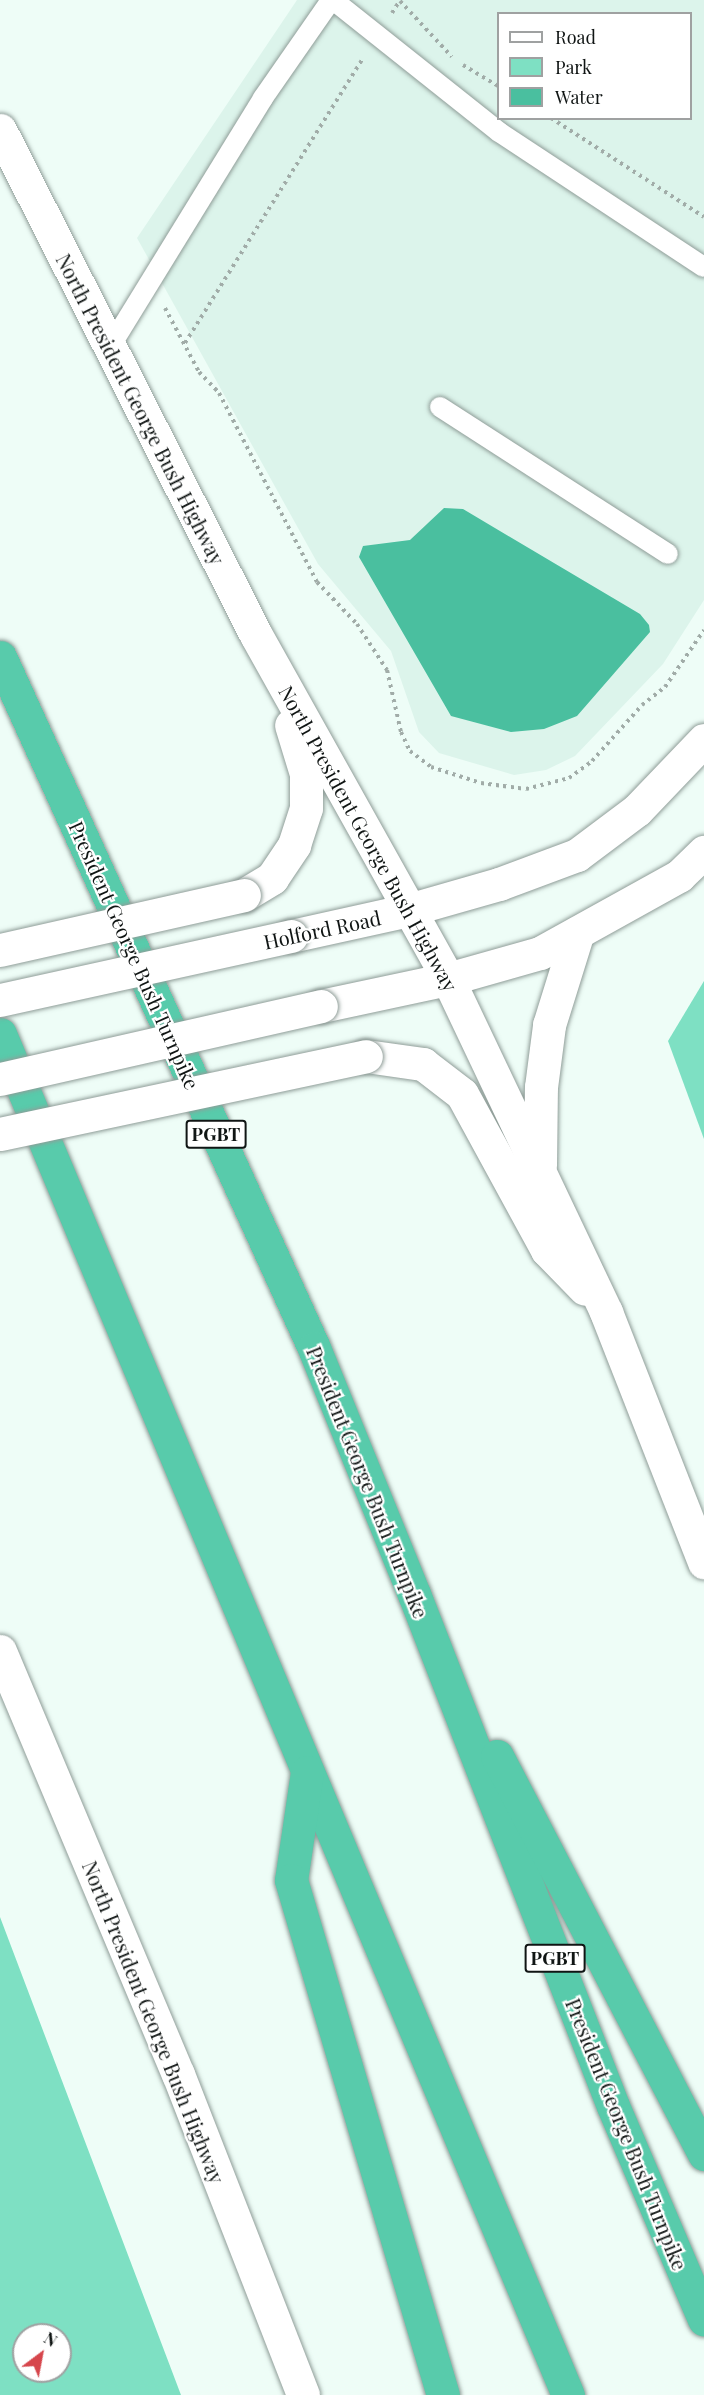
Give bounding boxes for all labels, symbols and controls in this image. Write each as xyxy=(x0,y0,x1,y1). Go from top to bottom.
legend xyxy=(497,12,692,120)
text: Road xyxy=(555,25,596,49)
text: Park xyxy=(555,55,592,79)
text: Water xyxy=(555,85,603,109)
street label: North President George Bush Highway xyxy=(52,249,230,569)
street label: North President George Bush Highway xyxy=(275,681,463,995)
street label: President George Bush Turnpike xyxy=(65,817,205,1093)
street label: Holford Road xyxy=(261,905,383,953)
road number: PGBT xyxy=(184,1119,248,1149)
street label: President George Bush Turnpike xyxy=(302,1342,434,1622)
street label: North President George Bush Highway xyxy=(78,1857,230,2187)
road number: PGBT xyxy=(524,1943,586,1973)
street label: President George Bush Turnpike xyxy=(561,1994,693,2274)
north arrow xyxy=(12,2323,72,2383)
text: N xyxy=(40,2327,61,2351)

